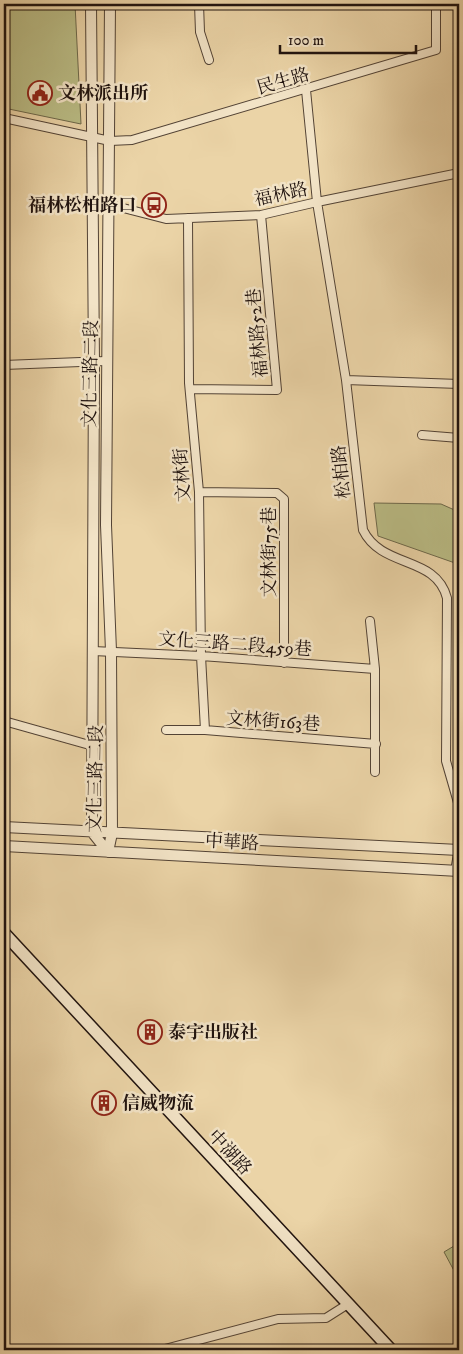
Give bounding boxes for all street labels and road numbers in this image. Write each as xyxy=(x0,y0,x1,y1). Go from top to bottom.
street label: 民生路 xyxy=(254,64,312,100)
street label: 福林路 xyxy=(253,179,310,211)
street label: 福林路52巷 xyxy=(243,287,273,379)
street label: 文化三路二段 xyxy=(79,320,103,428)
street label: 松柏路 xyxy=(328,444,356,500)
street label: 文林街 xyxy=(170,447,196,503)
street label: 文林街75巷 xyxy=(259,507,281,597)
street label: 文化三路二段459巷 xyxy=(157,629,313,661)
street label: 文林街163巷 xyxy=(225,708,321,736)
street label: 文化三路二段 xyxy=(84,725,108,833)
street label: 中華路 xyxy=(204,831,259,855)
street label: 中湖路 xyxy=(203,1125,256,1180)

